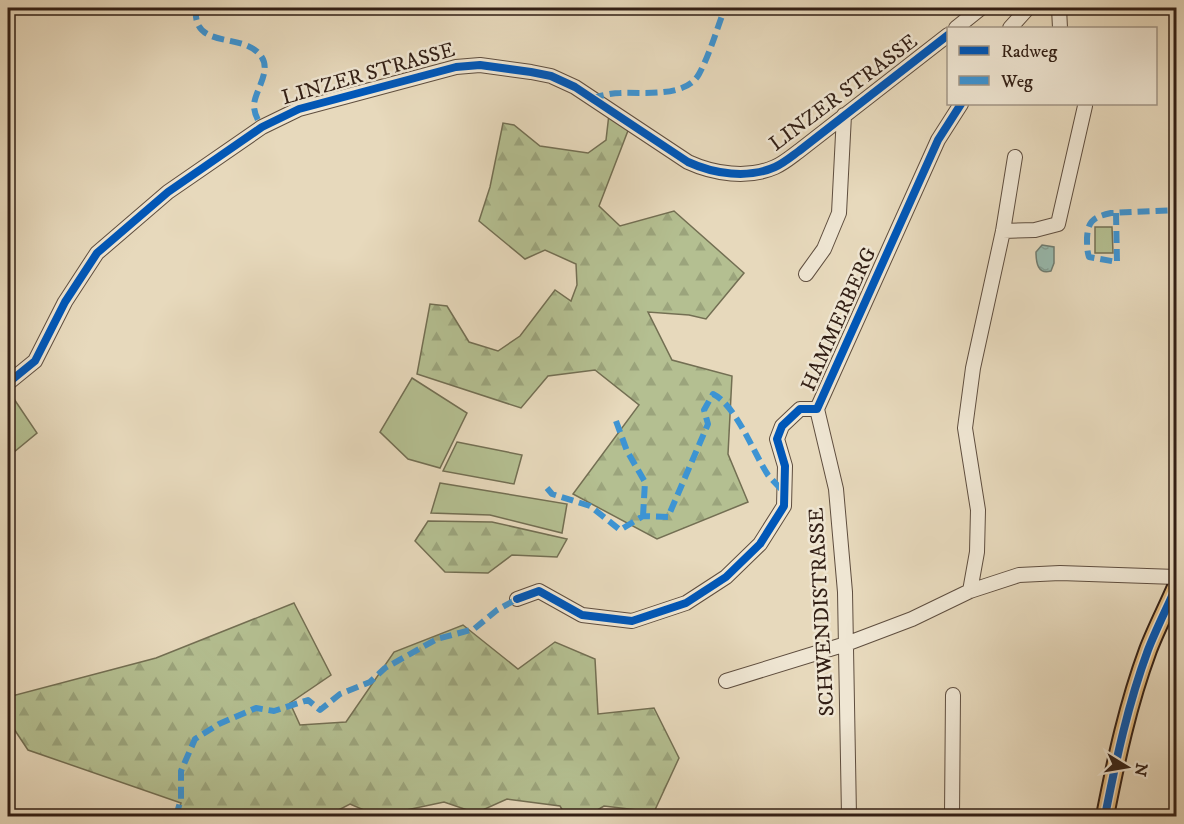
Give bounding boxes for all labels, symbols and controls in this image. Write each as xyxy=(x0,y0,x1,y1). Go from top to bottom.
legend xyxy=(947,27,1157,105)
street label: LINZER STRASSE xyxy=(764,28,923,157)
street label: LINZER STRASSE xyxy=(279,37,458,111)
text: Radweg xyxy=(1001,41,1057,63)
text: Weg xyxy=(1000,71,1033,93)
street label: HAMMERBERG xyxy=(796,243,882,395)
street label: SCHWENDISTRASSE xyxy=(804,507,840,717)
north arrow xyxy=(1097,737,1157,797)
text: N xyxy=(1130,761,1152,778)

